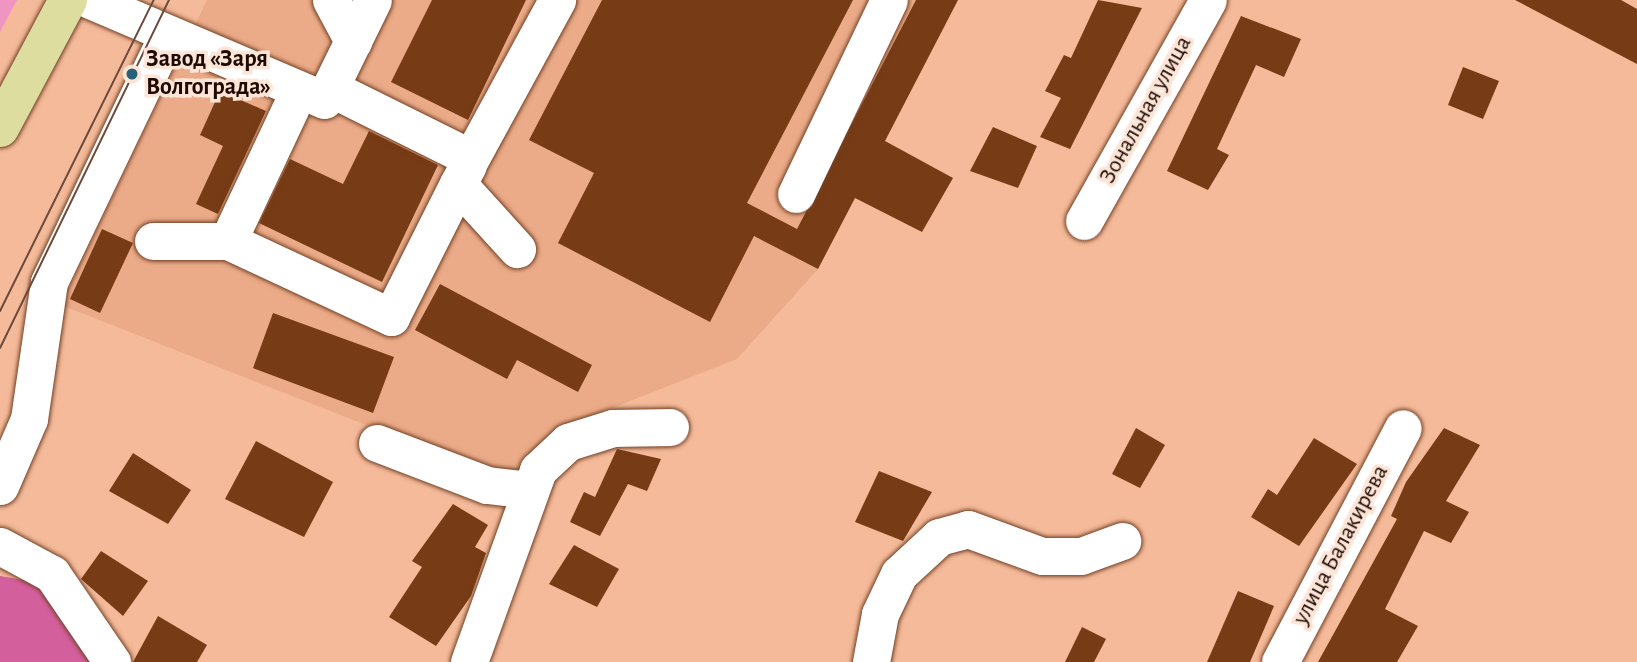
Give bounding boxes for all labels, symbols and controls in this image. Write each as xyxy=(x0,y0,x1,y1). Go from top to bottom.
street label: Зональная улица xyxy=(1094,31,1198,189)
place label: Завод «Заря Волгограда» xyxy=(146,46,271,102)
marker: Завод «Заря Волгограда» xyxy=(124,66,140,82)
street label: улица Балакирева xyxy=(1287,460,1395,630)

